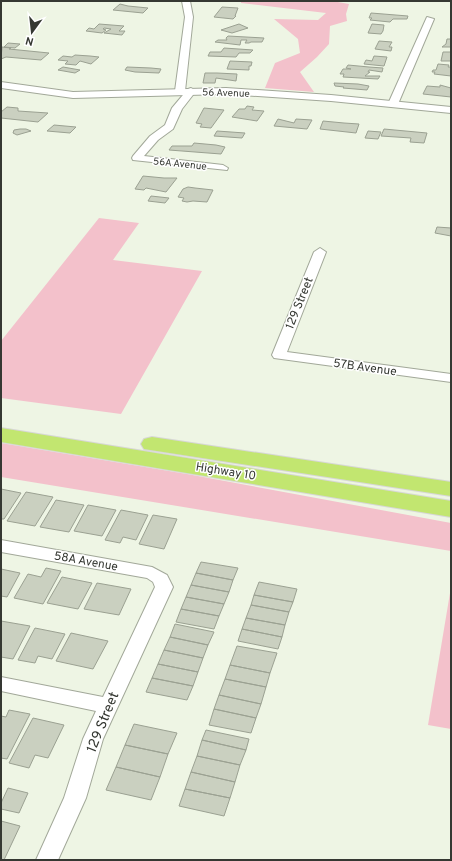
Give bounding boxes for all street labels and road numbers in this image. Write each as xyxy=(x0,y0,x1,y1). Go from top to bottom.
street label: 56 Avenue xyxy=(202,86,250,101)
street label: 56A Avenue xyxy=(152,155,207,174)
street label: 129 Street xyxy=(282,275,318,332)
street label: 57B Avenue xyxy=(332,356,398,380)
street label: Highway 10 xyxy=(194,459,257,485)
street label: 58A Avenue xyxy=(53,548,119,575)
street label: 129 Street xyxy=(84,690,123,755)

